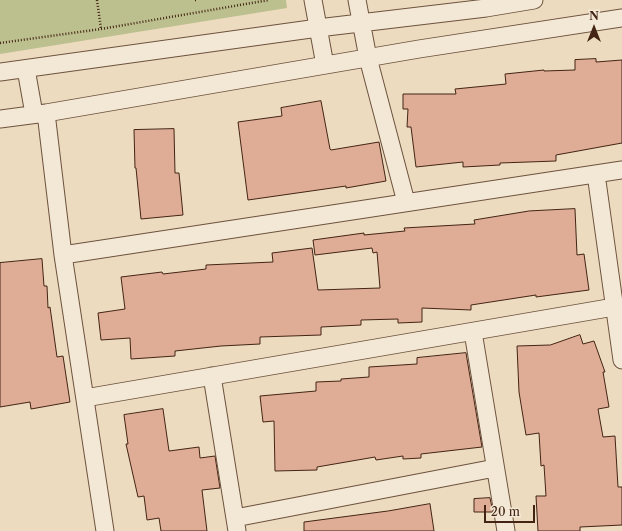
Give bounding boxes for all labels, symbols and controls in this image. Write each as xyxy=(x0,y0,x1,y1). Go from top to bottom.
north arrow xyxy=(574,8,614,48)
text: N xyxy=(589,9,599,23)
scale bar xyxy=(486,497,537,523)
text: 20 m xyxy=(491,504,520,519)

